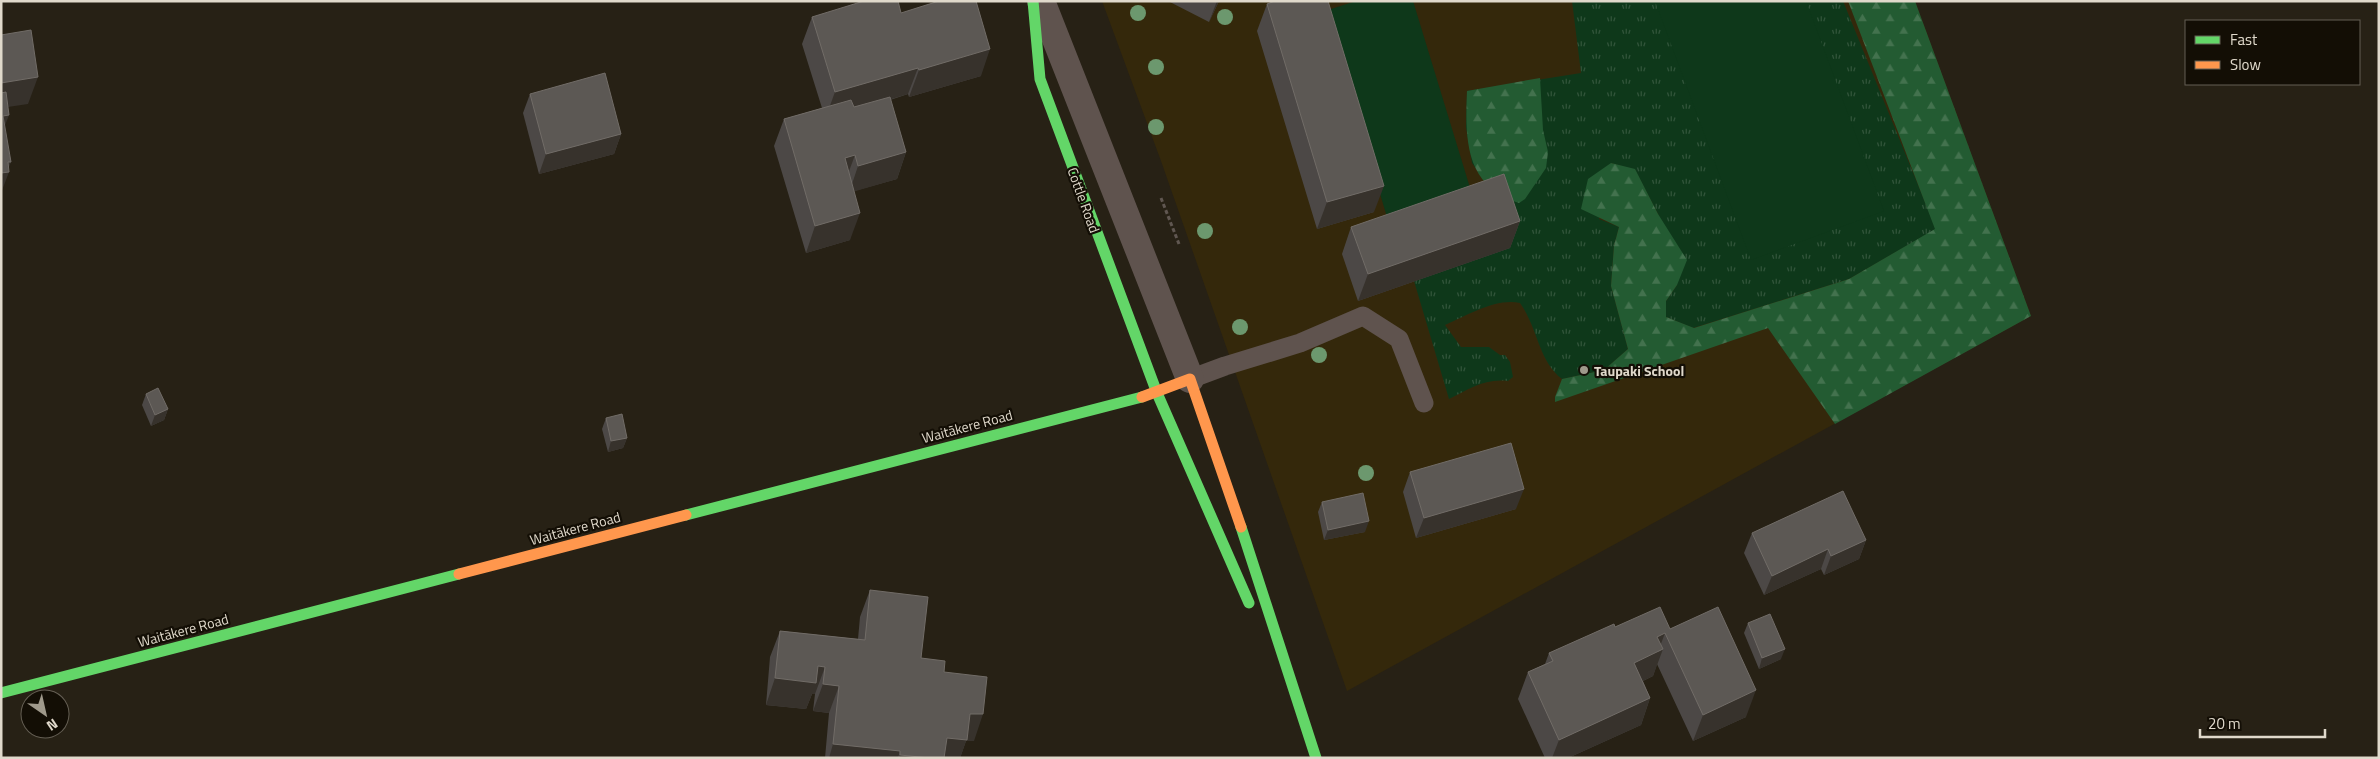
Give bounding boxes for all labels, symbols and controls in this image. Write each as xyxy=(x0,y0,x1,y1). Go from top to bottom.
legend xyxy=(2185,20,2360,85)
text: Fast xyxy=(2230,28,2258,51)
text: Slow xyxy=(2230,53,2261,76)
street label: Cottle Road xyxy=(1062,164,1106,236)
place label: Taupaki School xyxy=(1594,360,1684,381)
marker: Taupaki School xyxy=(1578,364,1590,376)
street label: Waitākere Road xyxy=(919,404,1015,448)
street label: Waitākere Road xyxy=(527,506,623,550)
street label: Waitākere Road xyxy=(135,608,231,652)
north arrow xyxy=(20,689,70,739)
scale bar xyxy=(2200,706,2325,738)
text: 20 m xyxy=(2208,712,2241,735)
text: N xyxy=(43,714,62,737)

